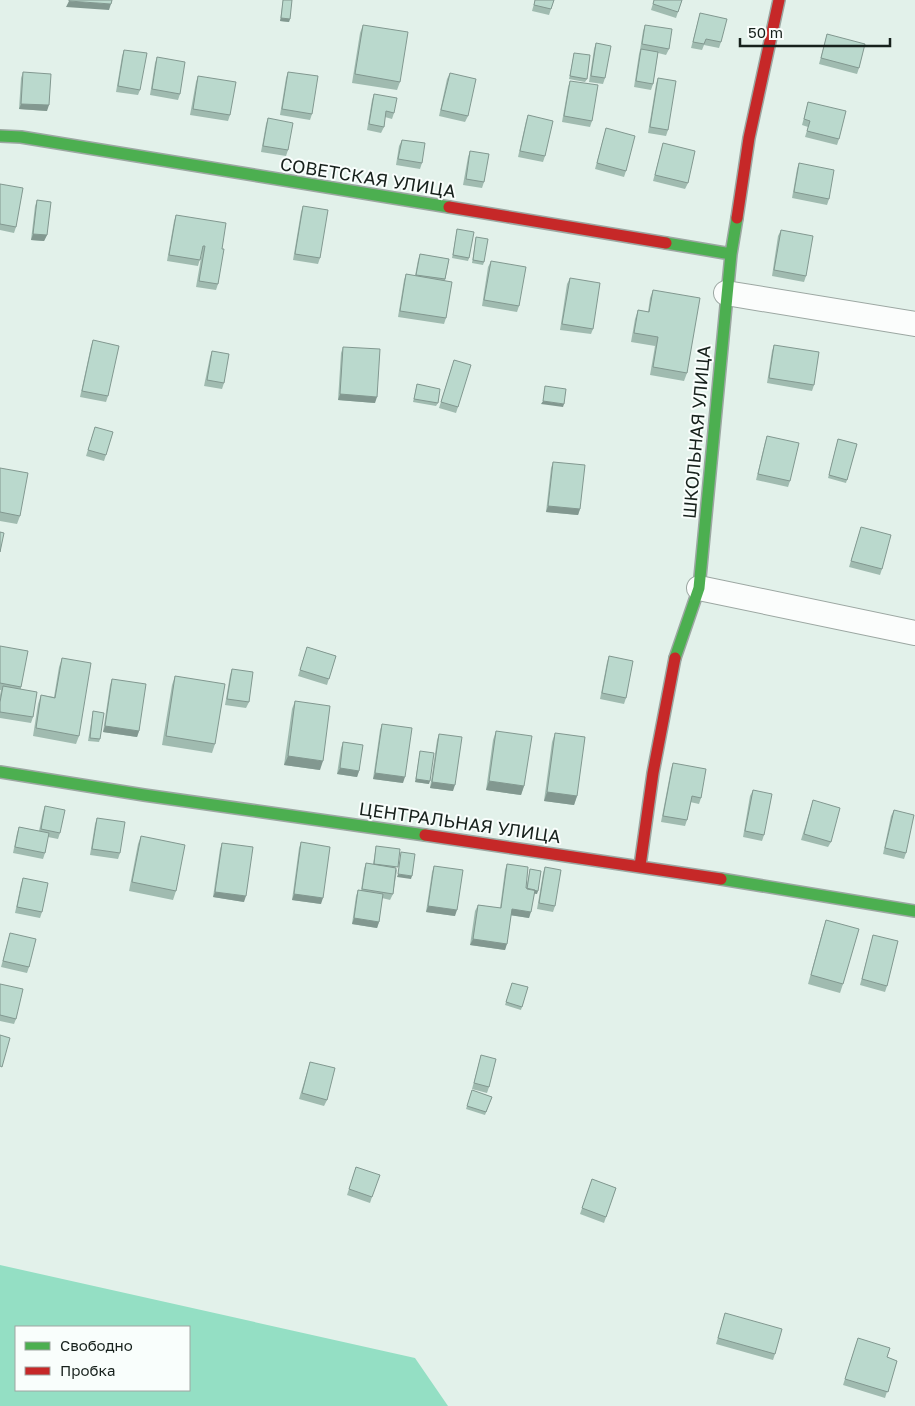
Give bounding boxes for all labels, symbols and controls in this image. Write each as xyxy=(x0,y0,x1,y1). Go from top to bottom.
scale bar xyxy=(740,15,890,47)
text: 50 m xyxy=(748,23,783,41)
street label: СОВЕТСКАЯ УЛИЦА xyxy=(279,152,457,202)
street label: ШКОЛЬНАЯ УЛИЦА xyxy=(677,344,715,520)
street label: ЦЕНТРАЛЬНАЯ УЛИЦА xyxy=(358,797,562,847)
legend xyxy=(15,1326,190,1391)
text: Свободно xyxy=(60,1336,133,1354)
text: Пробка xyxy=(60,1361,115,1379)

